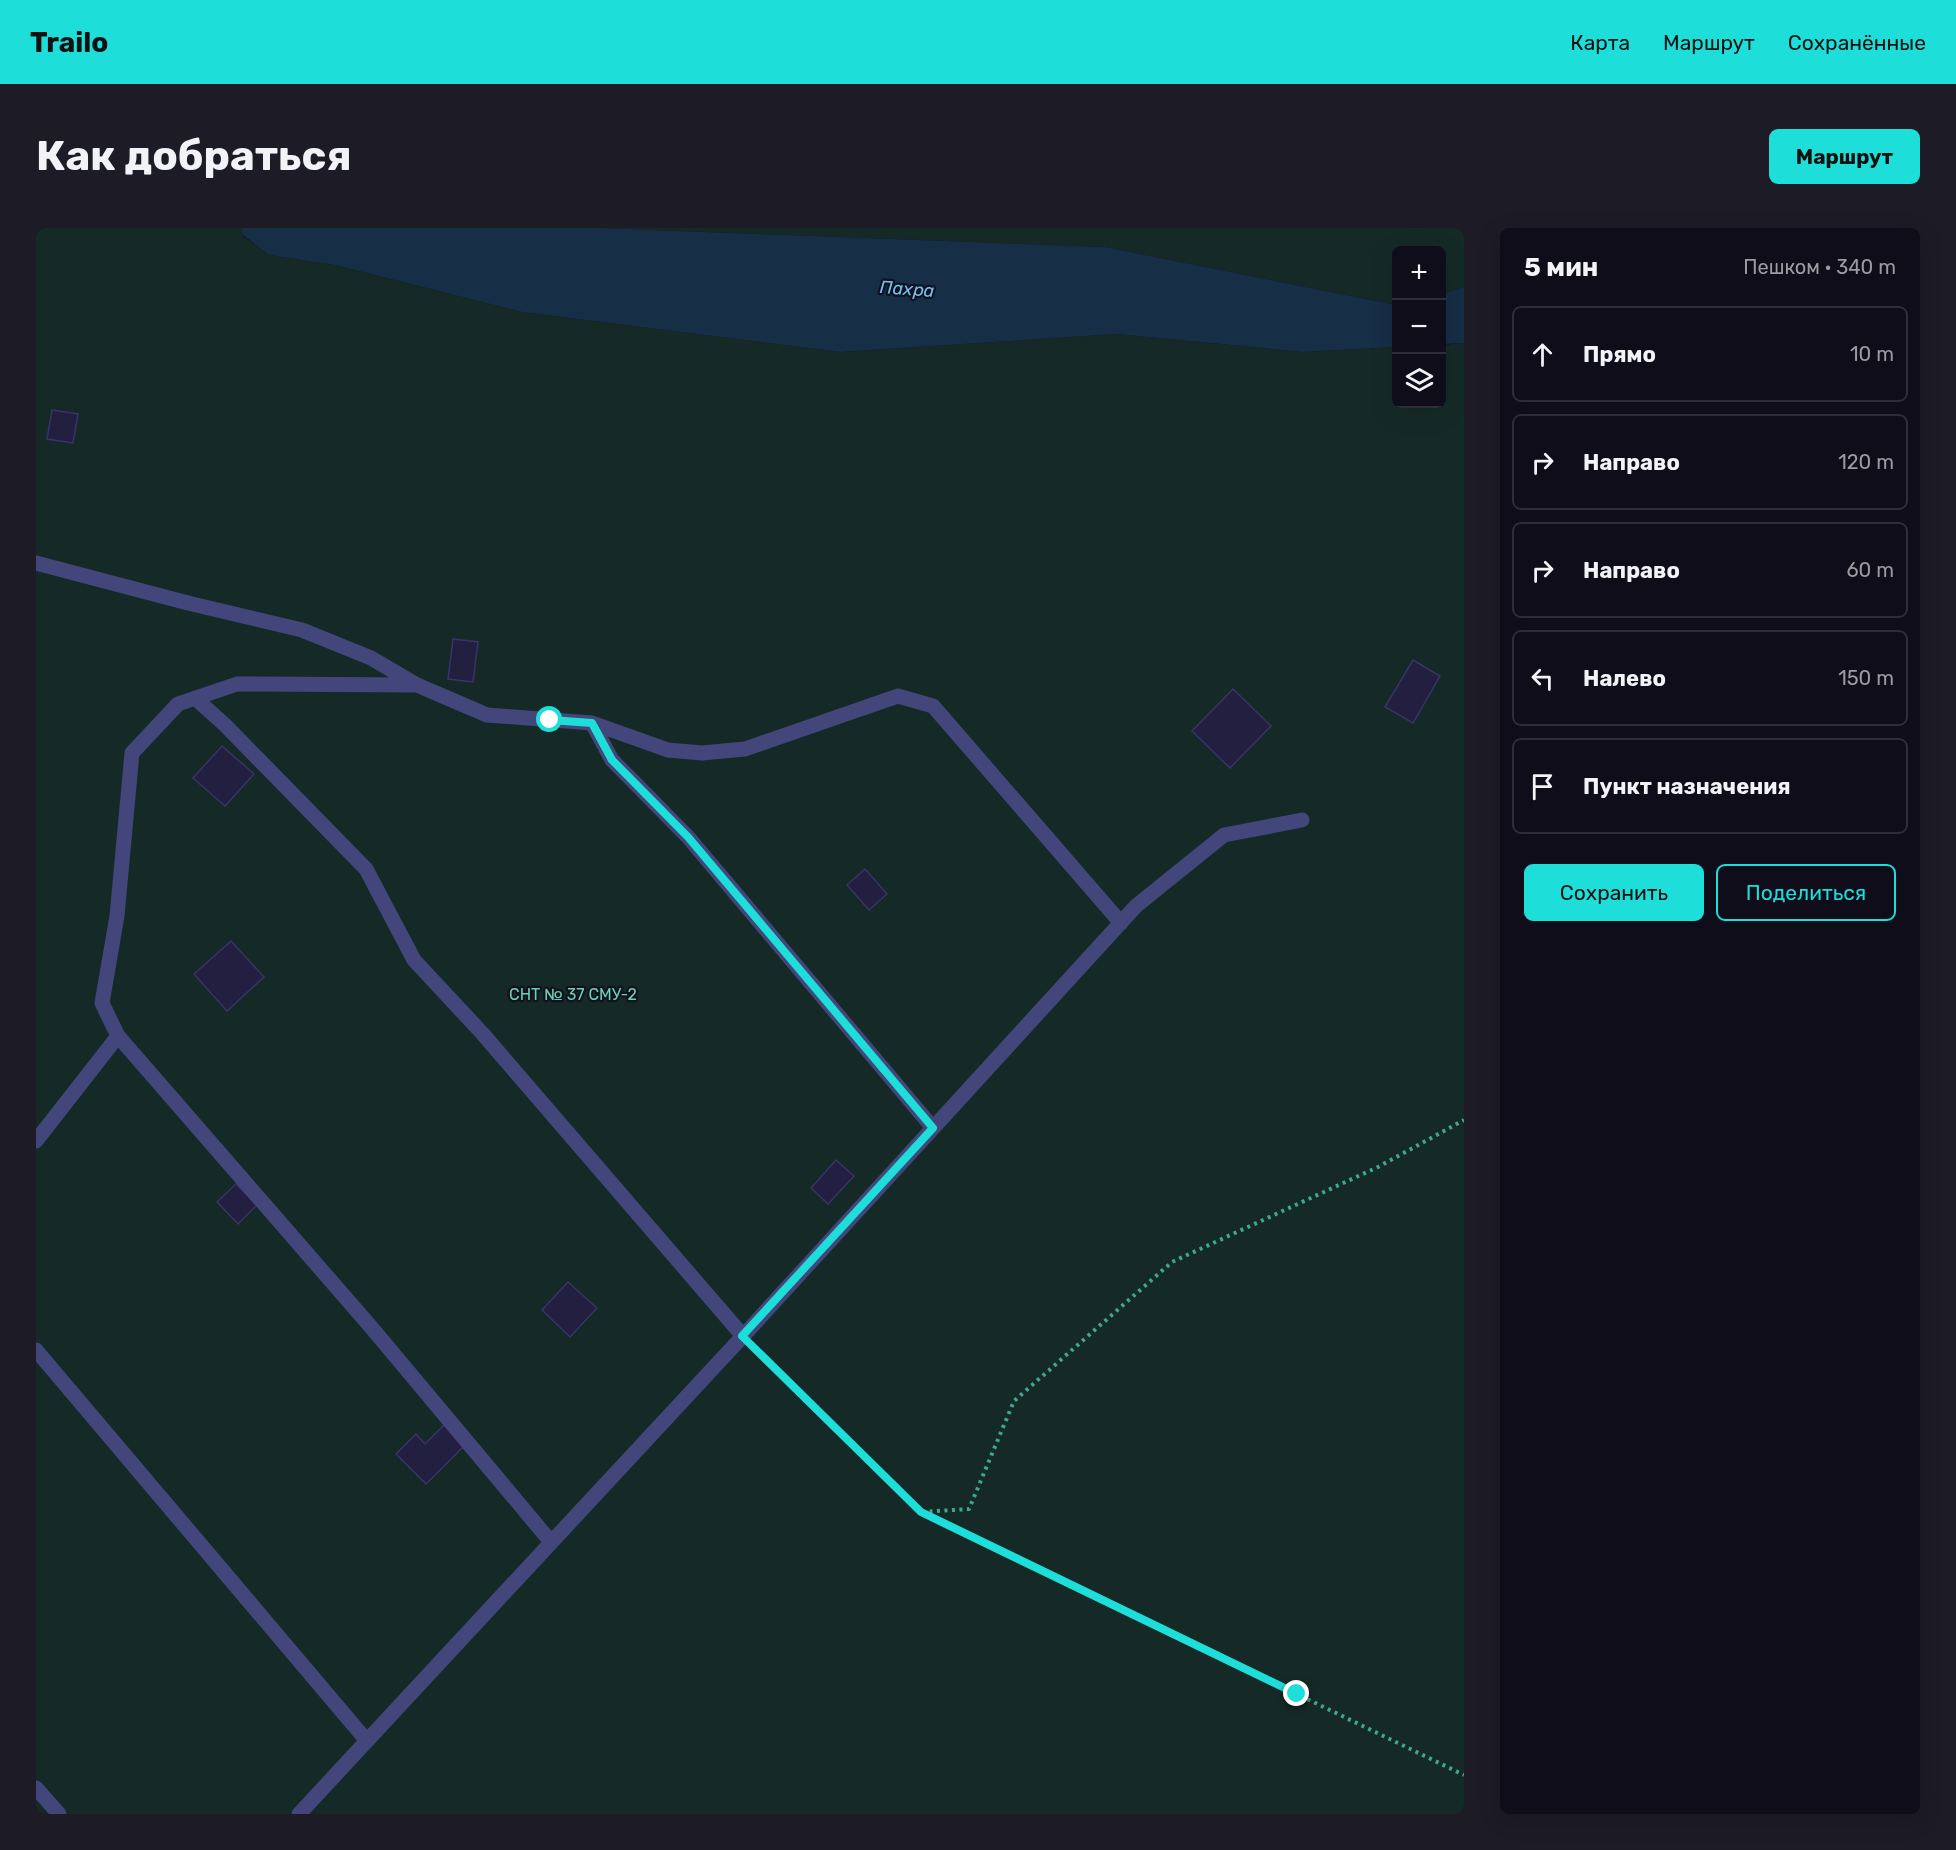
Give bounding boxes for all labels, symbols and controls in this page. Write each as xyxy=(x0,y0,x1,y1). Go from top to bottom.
text: Trailo xyxy=(30,26,108,59)
text: Карта xyxy=(1570,30,1630,55)
text: Маршрут xyxy=(1663,30,1755,55)
text: Сохранённые xyxy=(1788,30,1926,55)
button: Маршрут xyxy=(1769,129,1920,184)
text: Как добраться xyxy=(36,131,352,181)
map controls xyxy=(1392,246,1446,408)
button: + xyxy=(1392,246,1446,300)
text: 5 мин xyxy=(1524,252,1598,283)
text: Пешком · 340 m xyxy=(1743,255,1896,279)
water label: Пахра xyxy=(879,276,935,302)
button: − xyxy=(1392,300,1446,354)
icon: ahead xyxy=(1526,338,1559,371)
text: Прямо xyxy=(1583,341,1656,368)
text: 10 m xyxy=(1850,342,1894,366)
button: layers xyxy=(1392,354,1446,408)
icon: right xyxy=(1526,446,1559,479)
text: Направо xyxy=(1583,449,1680,476)
text: 120 m xyxy=(1838,450,1894,474)
icon: right xyxy=(1526,554,1559,587)
text: Направо xyxy=(1583,557,1680,584)
text: 60 m xyxy=(1847,558,1894,582)
icon: left xyxy=(1526,662,1559,695)
text: Налево xyxy=(1583,665,1666,692)
text: 150 m xyxy=(1838,666,1894,690)
route start xyxy=(536,706,562,732)
icon: arrive xyxy=(1526,770,1559,803)
text: Пункт назначения xyxy=(1583,773,1791,800)
button: Сохранить xyxy=(1524,864,1704,921)
button: Поделиться xyxy=(1716,864,1896,921)
park label: СНТ № 37 СМУ-2 xyxy=(509,985,637,1004)
route end xyxy=(1283,1680,1309,1706)

